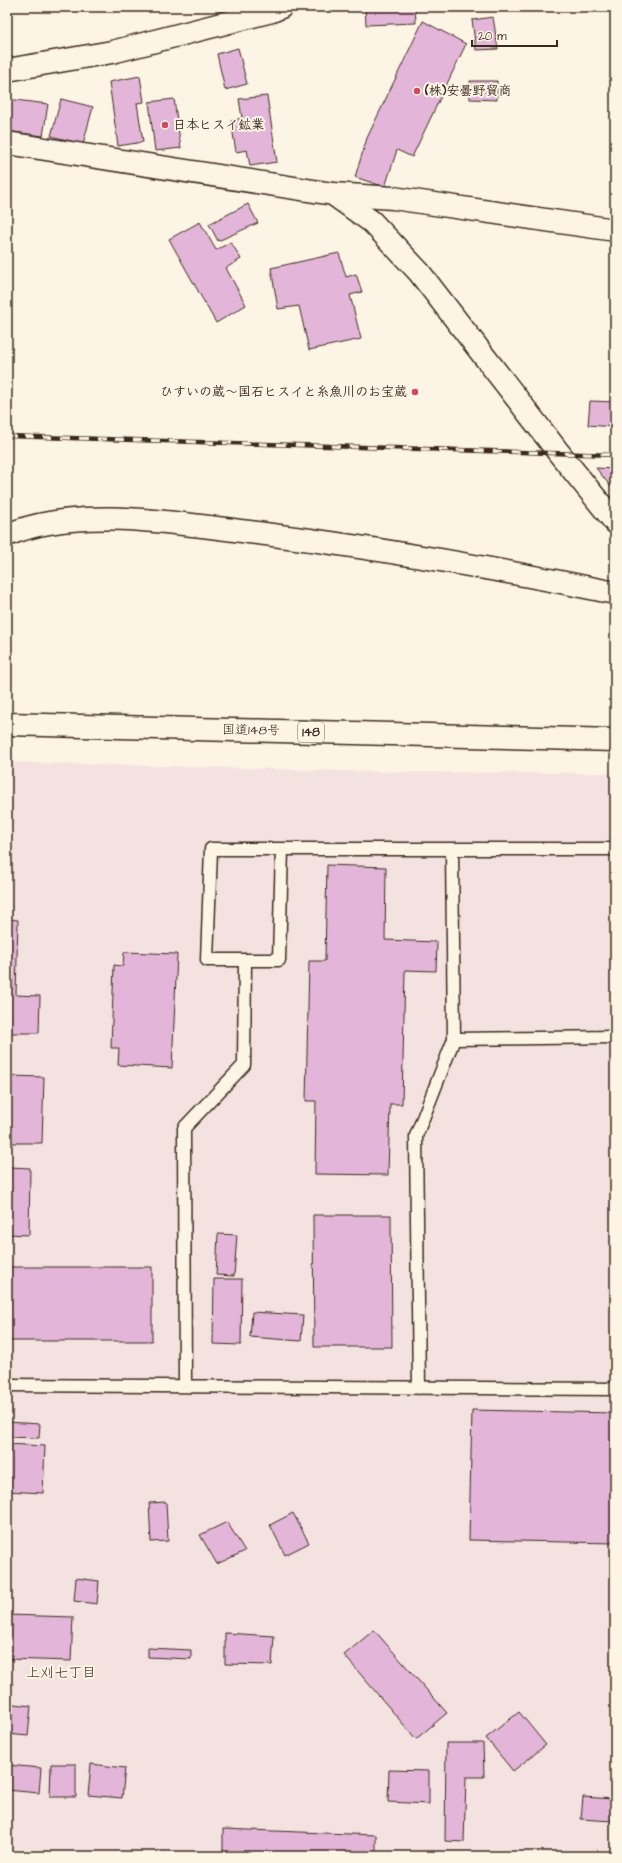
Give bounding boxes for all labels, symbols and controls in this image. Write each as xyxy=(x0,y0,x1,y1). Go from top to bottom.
scale bar xyxy=(472,22,557,48)
text: 20 m xyxy=(478,28,507,45)
place label: (株)安曇野貿商 xyxy=(424,82,511,100)
marker: (株)安曇野貿商 xyxy=(412,86,422,96)
place label: 日本ヒスイ鉱業 xyxy=(173,116,264,134)
marker: 日本ヒスイ鉱業 xyxy=(160,120,170,130)
place label: ひすいの蔵～国石ヒスイと糸魚川のお宝蔵 xyxy=(160,383,407,401)
marker: ひすいの蔵～国石ヒスイと糸魚川のお宝蔵 xyxy=(410,387,420,397)
street label: 国道148号 xyxy=(222,720,280,740)
road number: 148 xyxy=(298,722,324,742)
district label: 上刈七丁目 xyxy=(26,1663,96,1683)

